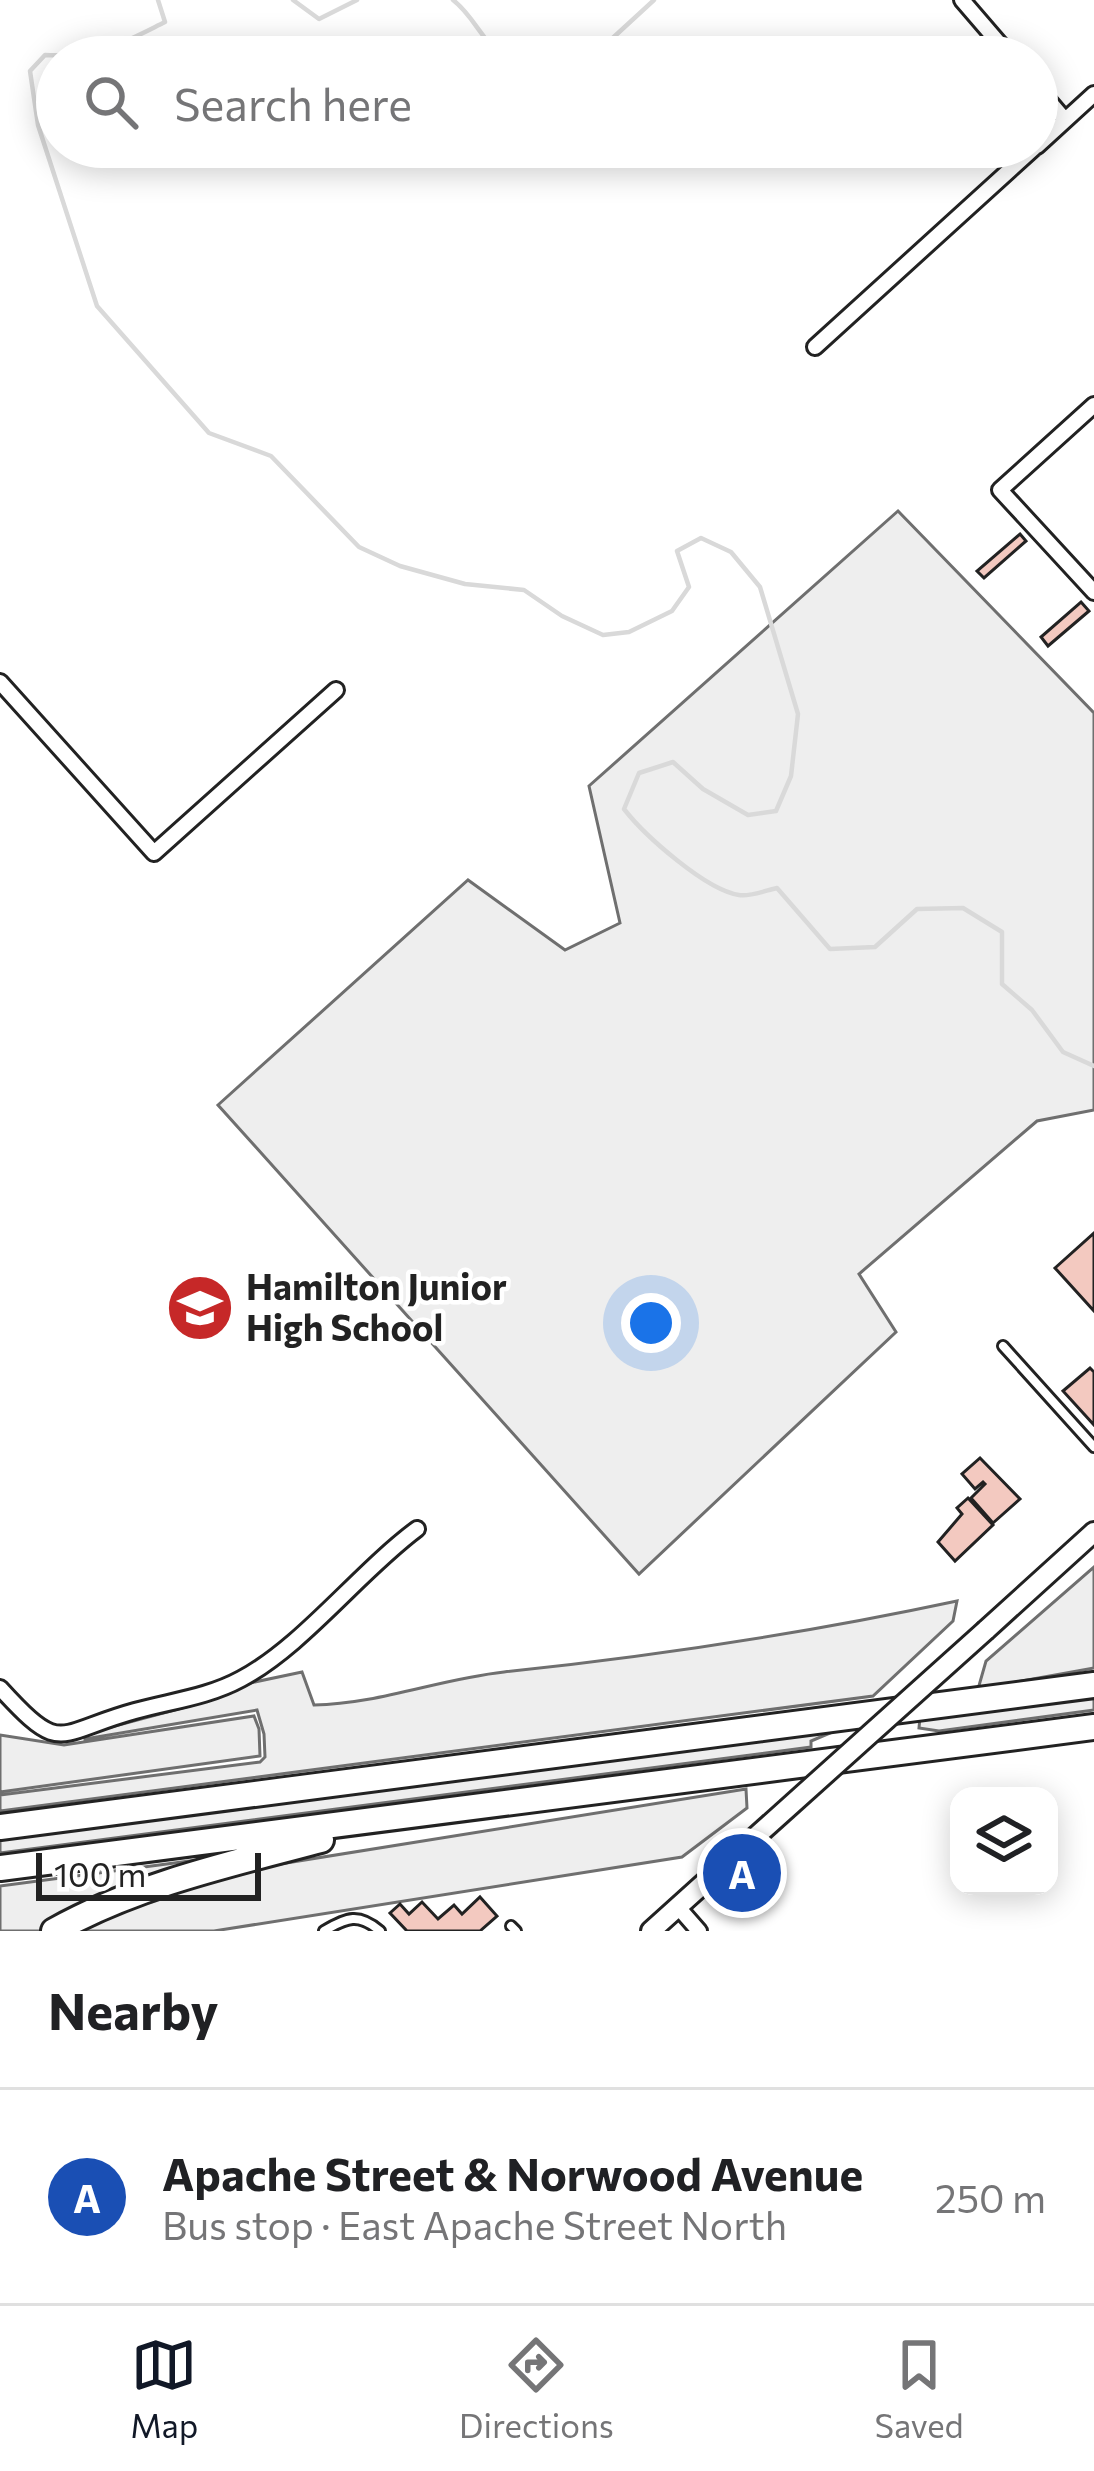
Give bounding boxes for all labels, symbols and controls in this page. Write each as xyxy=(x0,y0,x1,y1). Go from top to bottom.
search box xyxy=(36,36,1058,168)
icon: search xyxy=(78,69,144,135)
text: Search here xyxy=(174,75,412,130)
place label: Hamilton Junior High School xyxy=(246,1263,507,1348)
school or university icon: Hamilton Junior High School xyxy=(165,1273,235,1343)
your location xyxy=(621,1293,681,1353)
map controls xyxy=(950,1787,1058,1895)
button: layers xyxy=(950,1787,1058,1895)
pin: A xyxy=(703,1828,781,1918)
scale bar xyxy=(36,1847,261,1900)
text: 100 m xyxy=(54,1853,146,1894)
text: Nearby xyxy=(48,1978,218,2041)
text: Apache Street & Norwood Avenue xyxy=(162,2145,863,2200)
text: A xyxy=(73,2173,101,2221)
text: 250 m xyxy=(935,2173,1046,2221)
text: Bus stop · East Apache Street North xyxy=(162,2200,787,2248)
tab: Map xyxy=(130,2332,198,2445)
tab: Directions xyxy=(459,2332,614,2445)
tab: Saved xyxy=(875,2332,964,2445)

